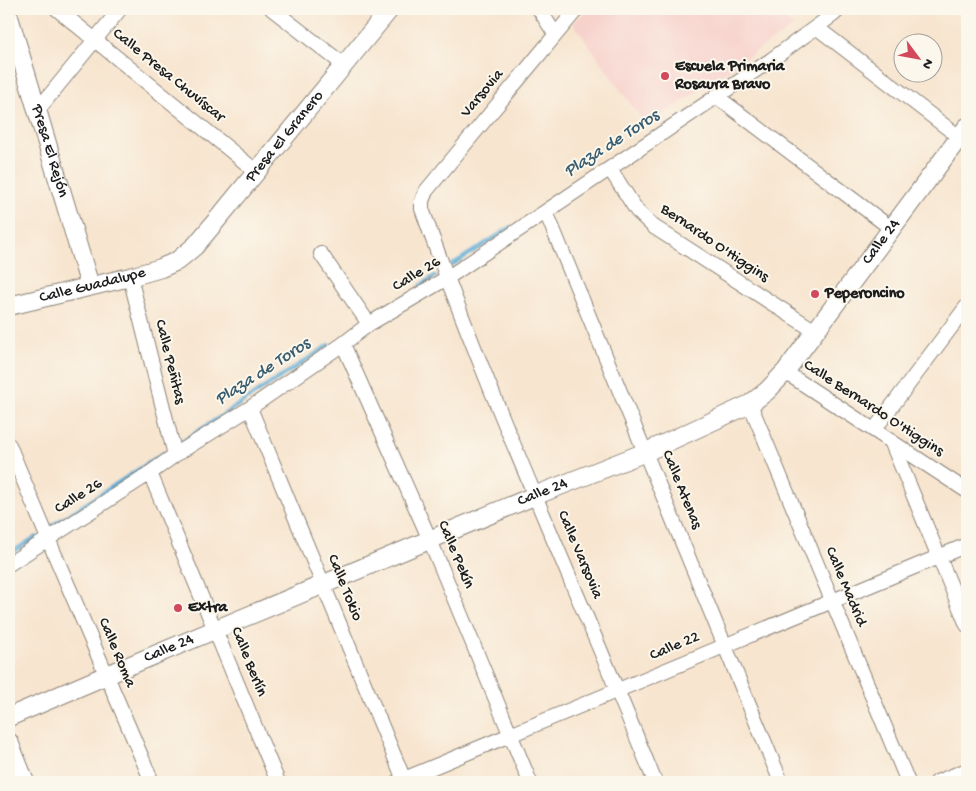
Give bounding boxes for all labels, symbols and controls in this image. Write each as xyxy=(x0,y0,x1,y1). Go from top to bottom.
street label: Calle Presa Chuvíscar xyxy=(108,25,229,128)
north arrow xyxy=(894,32,944,82)
text: N xyxy=(917,55,937,72)
place label: Escuela Primaria Rosaura Bravo xyxy=(674,58,786,95)
street label: Varsovia xyxy=(457,65,509,123)
marker: Escuela Primaria Rosaura Bravo xyxy=(659,70,671,82)
street label: Presa El Granero xyxy=(241,87,328,188)
street label: Presa El Rejón xyxy=(26,101,72,200)
water label: Plaza de Toros xyxy=(561,104,665,182)
street label: Bernardo O'Higgins xyxy=(655,200,773,288)
street label: Calle 24 xyxy=(858,215,905,269)
street label: Calle 26 xyxy=(390,253,445,297)
street label: Calle Guadalupe xyxy=(38,263,149,308)
place label: Peperoncino xyxy=(824,285,905,304)
marker: Peperoncino xyxy=(809,288,821,300)
street label: Calle Peñitas xyxy=(149,318,189,407)
water label: Plaza de Toros xyxy=(212,332,316,410)
street label: Calle Bernardo O'Higgins xyxy=(799,356,948,462)
street label: Calle Atenas xyxy=(657,448,706,533)
street label: Calle 24 xyxy=(515,474,571,511)
street label: Calle 26 xyxy=(52,475,107,519)
street label: Calle Varsovia xyxy=(552,508,606,603)
street label: Calle Pekín xyxy=(432,518,478,592)
street label: Calle Madrid xyxy=(820,544,871,631)
street label: Calle Tokio xyxy=(322,552,366,624)
place label: Extra xyxy=(188,599,229,618)
marker: Extra xyxy=(172,602,184,614)
street label: Calle Roma xyxy=(93,615,140,692)
street label: Calle Berlín xyxy=(225,624,271,700)
street label: Calle 22 xyxy=(647,628,703,666)
street label: Calle 24 xyxy=(141,630,197,668)

